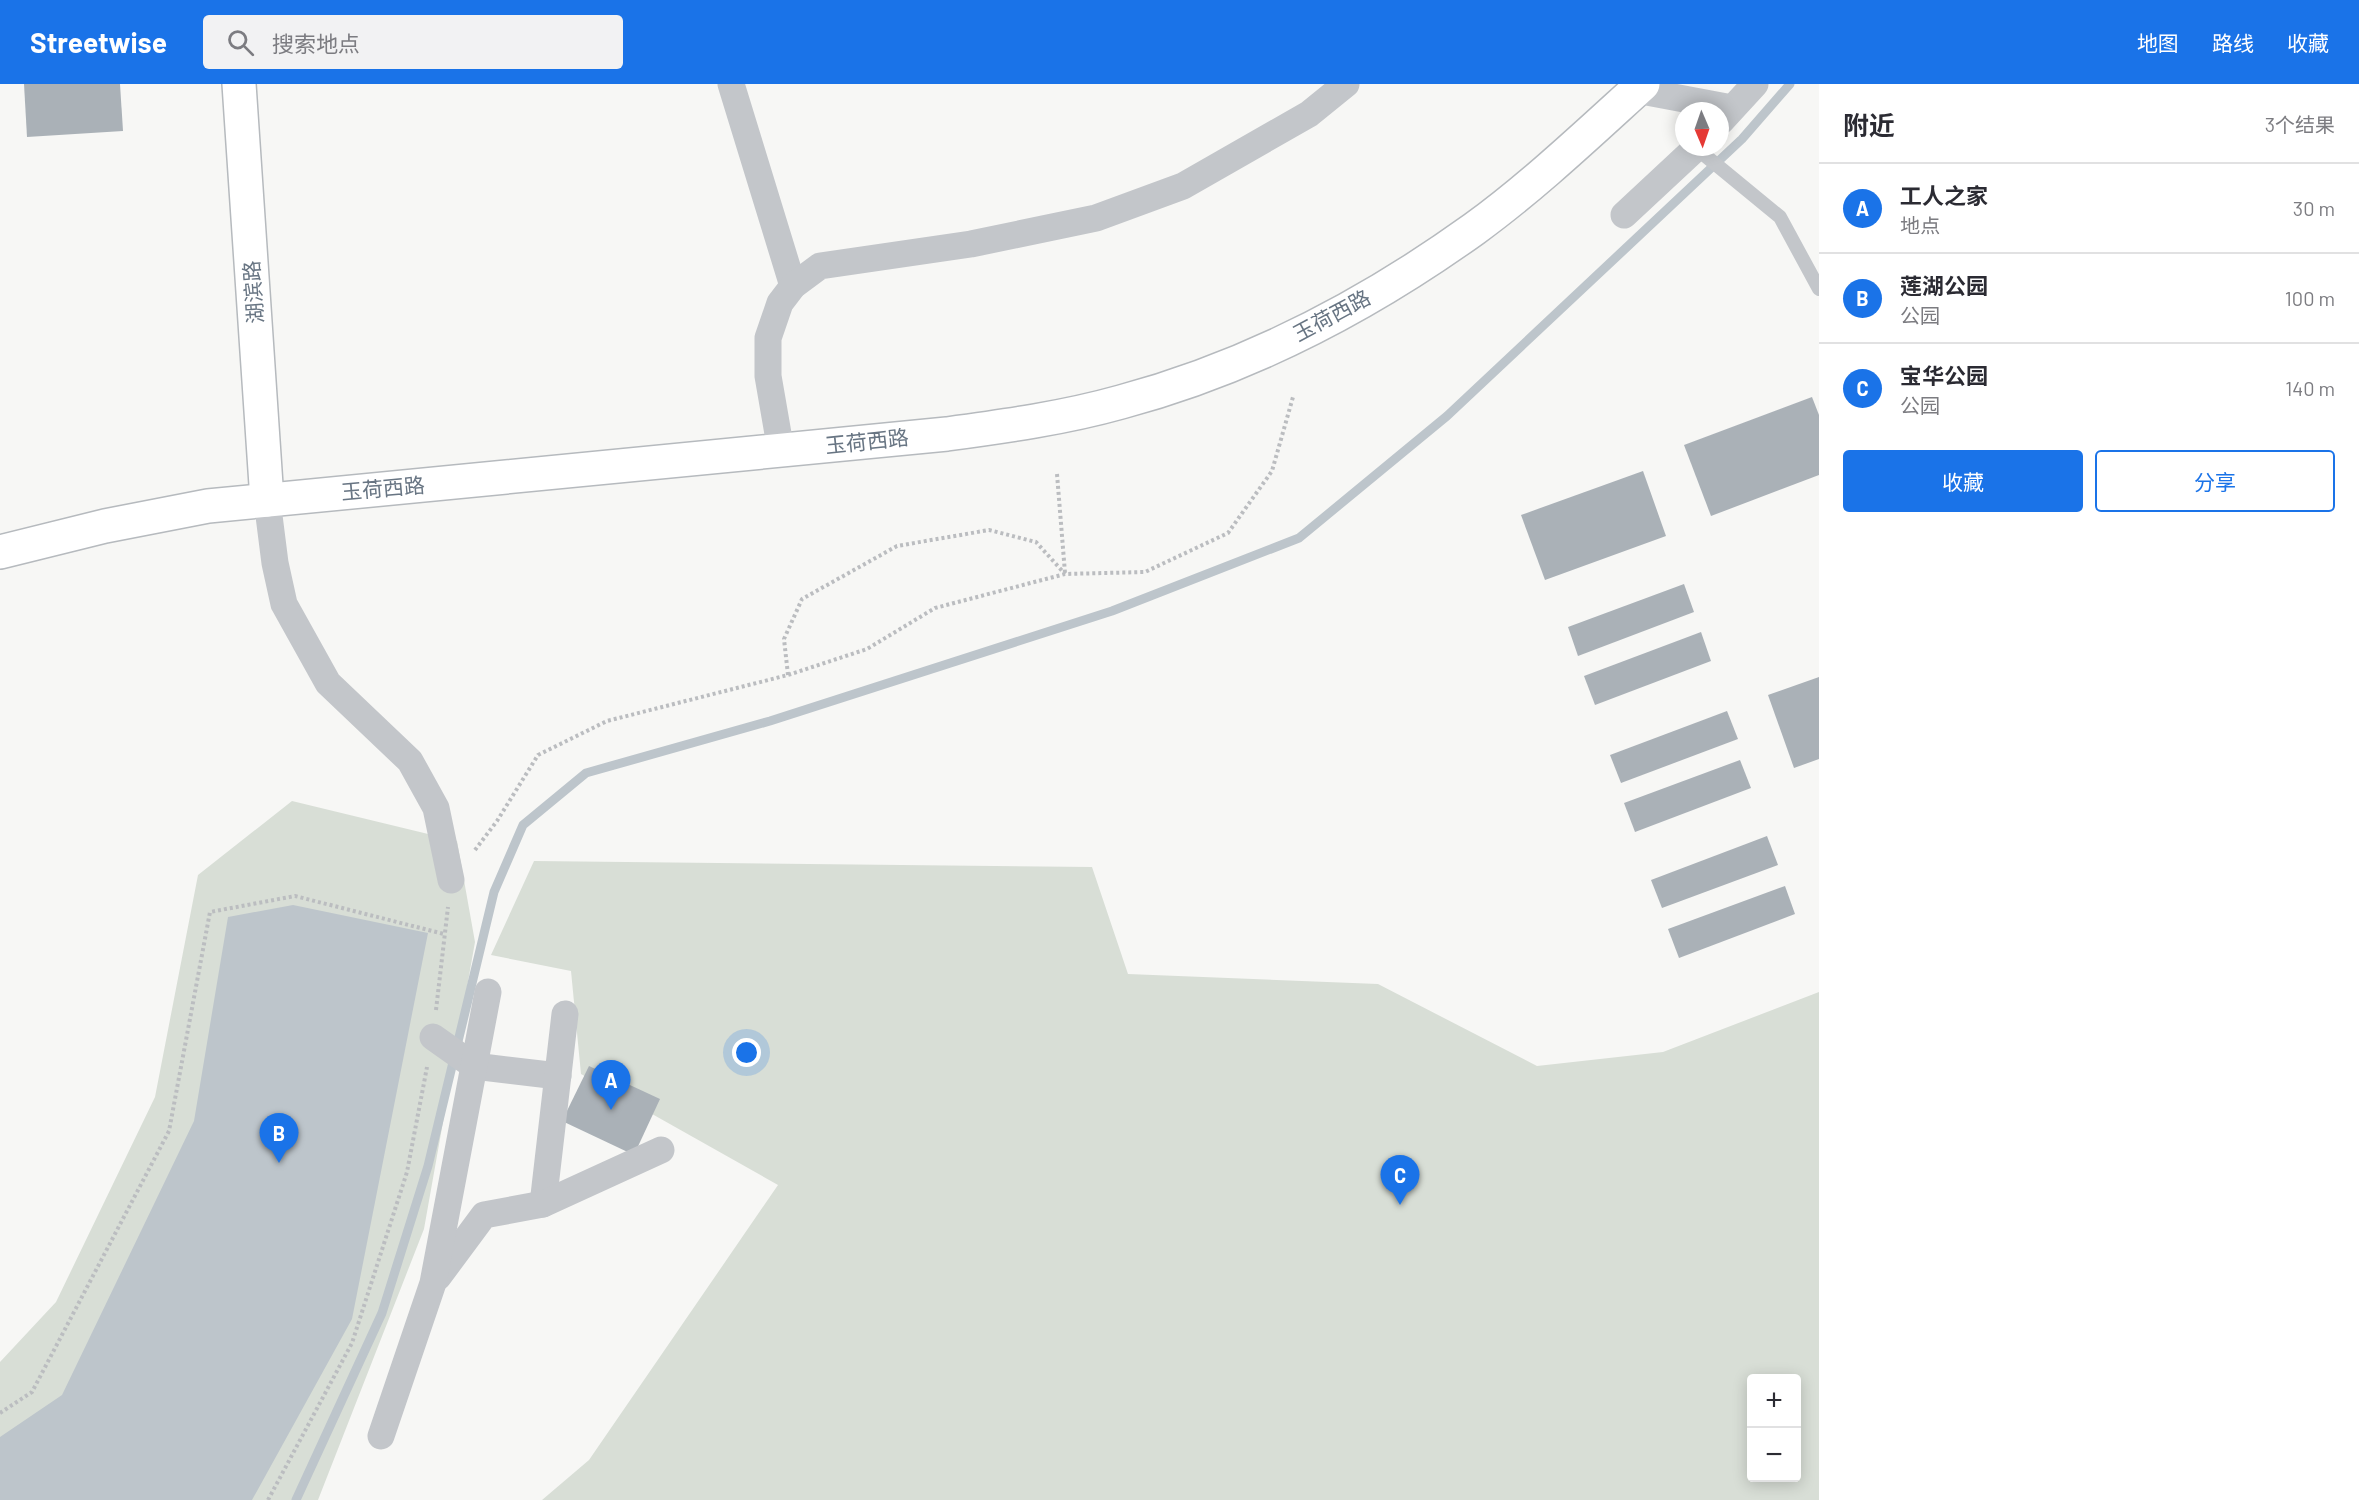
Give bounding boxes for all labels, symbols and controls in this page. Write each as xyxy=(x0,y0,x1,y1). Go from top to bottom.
search box xyxy=(203,15,623,69)
text: Streetwise xyxy=(30,25,167,59)
icon: search xyxy=(224,26,257,59)
text: 搜索地点 xyxy=(272,30,360,56)
text: 地图 xyxy=(2137,30,2179,55)
text: 路线 xyxy=(2212,30,2254,55)
text: 收藏 xyxy=(2287,30,2329,55)
north arrow xyxy=(1675,102,1729,156)
text: 附近 xyxy=(1843,109,1895,140)
text: 3个结果 xyxy=(2265,112,2335,136)
text: 工人之家 xyxy=(1900,182,1988,208)
text: A xyxy=(1856,196,1869,220)
text: 30 m xyxy=(2293,196,2335,220)
text: 地点 xyxy=(1900,213,1940,237)
street label: 湖滨路 xyxy=(238,260,267,324)
text: 莲湖公园 xyxy=(1900,272,1988,298)
street label: 玉荷西路 xyxy=(1288,284,1374,345)
text: B xyxy=(1856,286,1869,310)
text: 100 m xyxy=(2285,286,2335,310)
text: 公园 xyxy=(1900,303,1940,327)
text: 宝华公园 xyxy=(1900,362,1988,388)
text: C xyxy=(1856,376,1869,400)
text: 140 m xyxy=(2285,376,2335,400)
text: 公园 xyxy=(1900,393,1940,417)
street label: 玉荷西路 xyxy=(824,424,910,457)
button: 收藏 xyxy=(1843,450,2083,512)
button: 分享 xyxy=(2095,450,2335,512)
street label: 玉荷西路 xyxy=(340,471,426,504)
your location xyxy=(732,1038,761,1067)
pin: A xyxy=(592,1060,630,1110)
pin: B xyxy=(260,1114,298,1163)
pin: C xyxy=(1380,1156,1420,1205)
map controls xyxy=(1747,1374,1801,1482)
button: + xyxy=(1747,1374,1801,1428)
button: − xyxy=(1747,1428,1801,1482)

